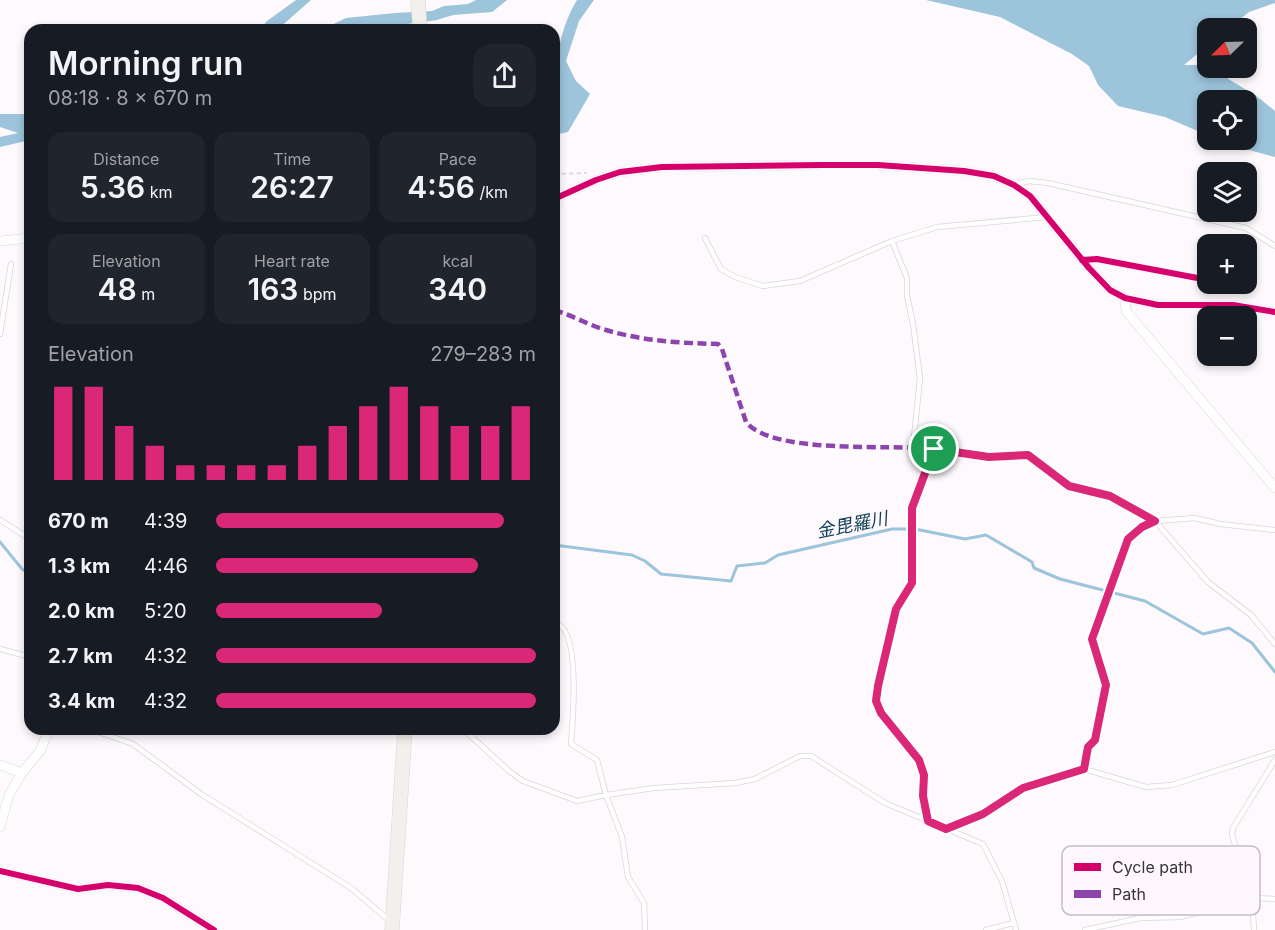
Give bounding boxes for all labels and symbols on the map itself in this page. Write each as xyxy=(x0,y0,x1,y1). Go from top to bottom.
north arrow xyxy=(1197,18,1257,78)
pin xyxy=(908,423,959,474)
water label: 金毘羅川 xyxy=(815,507,891,542)
legend xyxy=(1062,846,1260,915)
text: Cycle path xyxy=(1112,857,1193,877)
text: Path xyxy=(1112,884,1146,904)

